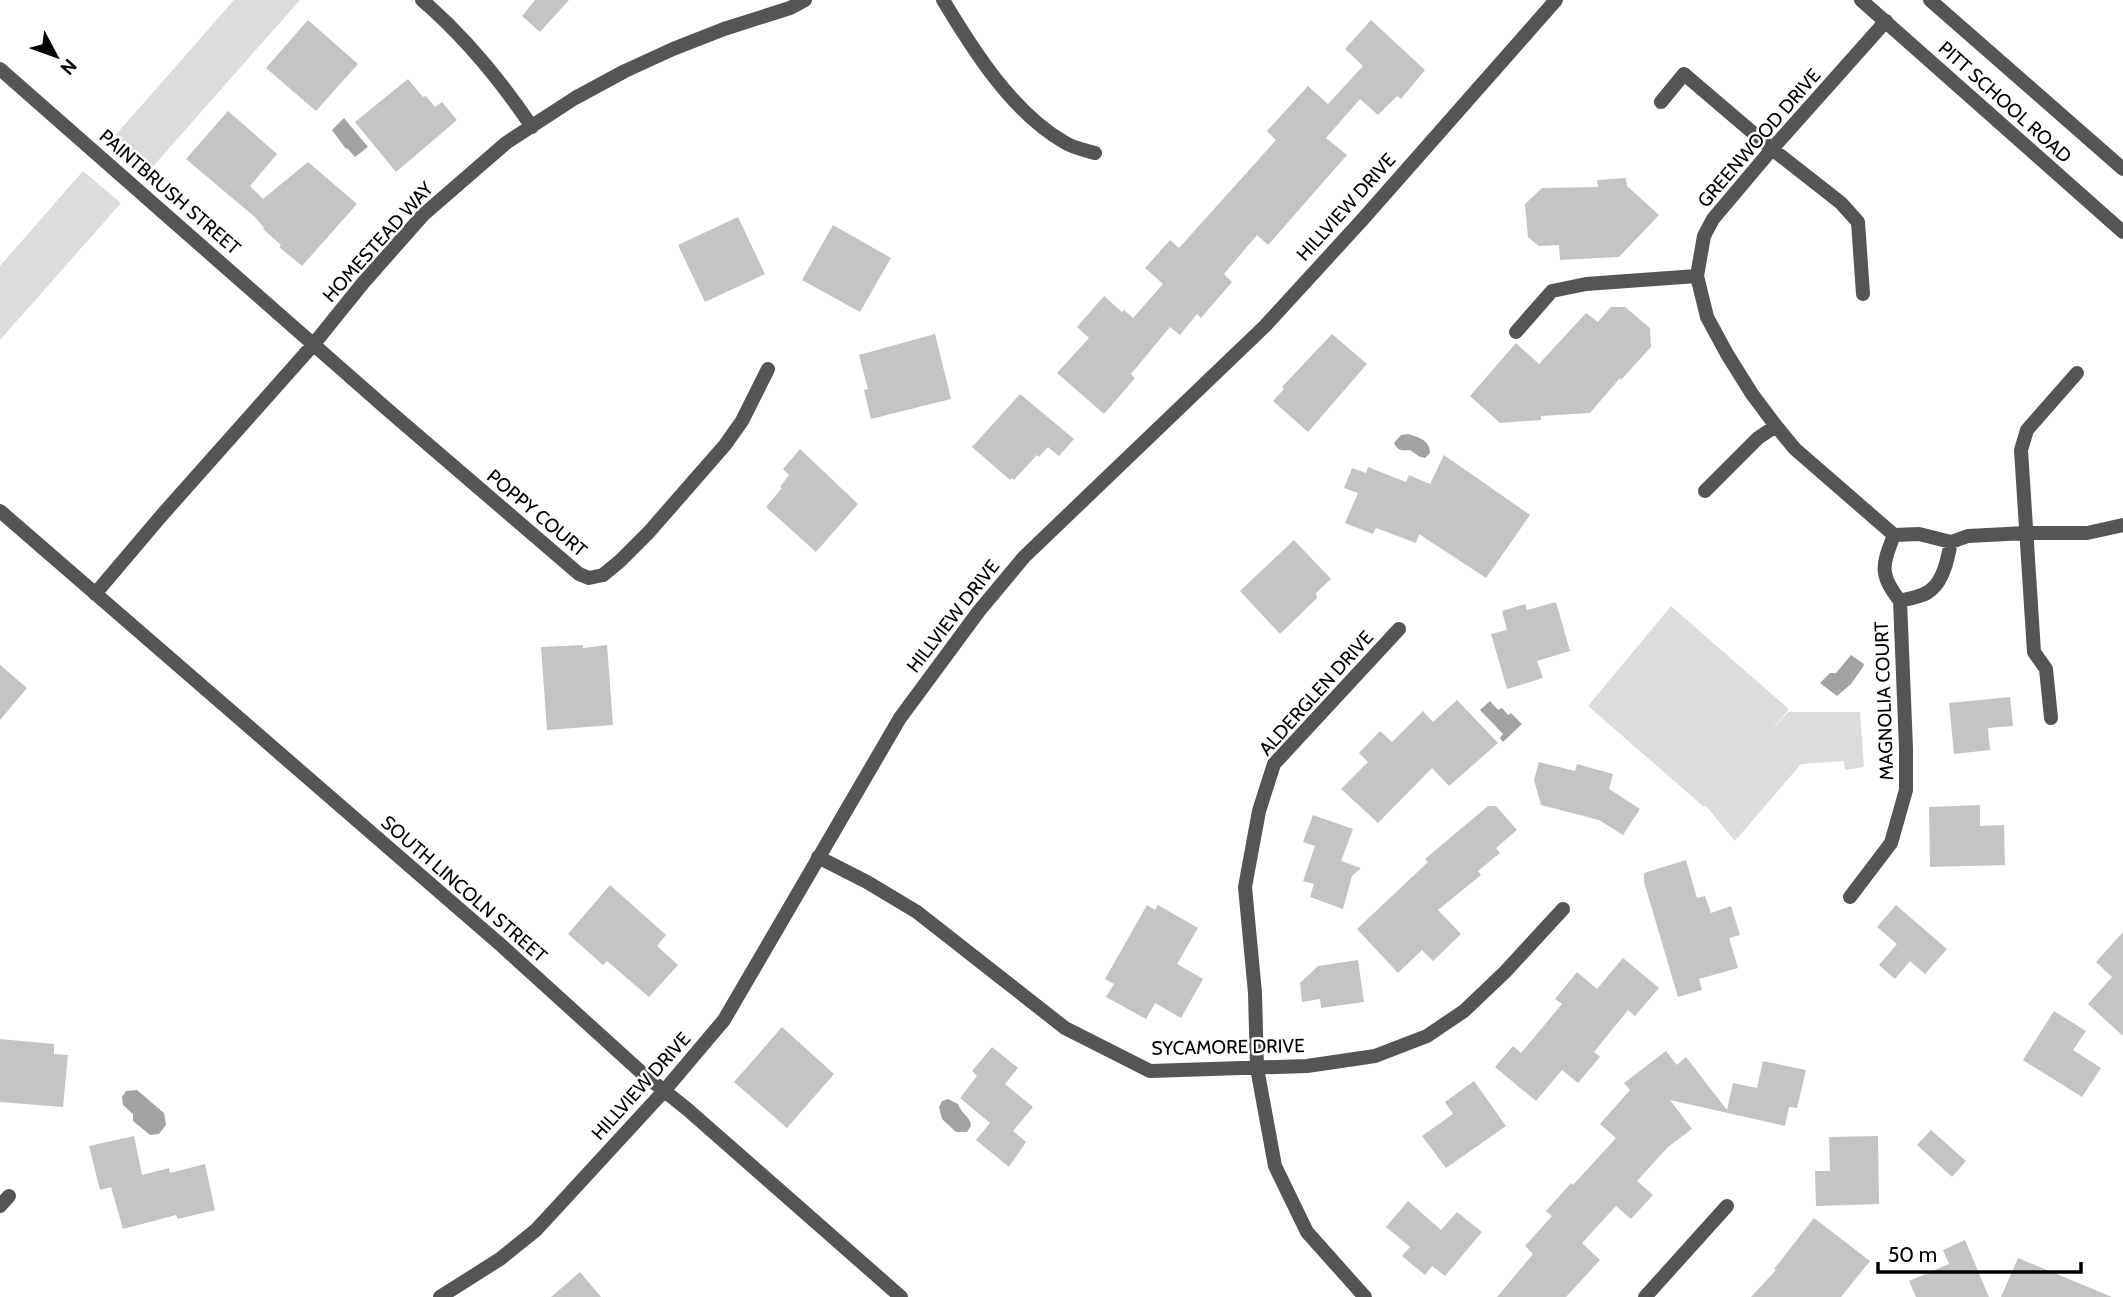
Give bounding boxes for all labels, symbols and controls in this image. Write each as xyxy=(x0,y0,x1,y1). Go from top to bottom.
north arrow xyxy=(21,21,91,91)
street label: PITT SCHOOL ROAD xyxy=(1934,36,2076,168)
text: N xyxy=(55,54,82,79)
street label: GREENWOOD DRIVE xyxy=(1693,64,1825,212)
street label: PAINTBRUSH STREET xyxy=(95,124,245,260)
street label: HILLVIEW DRIVE xyxy=(1292,148,1400,266)
street label: HOMESTEAD WAY xyxy=(318,177,438,307)
street label: POPPY COURT xyxy=(482,465,592,561)
street label: HILLVIEW DRIVE xyxy=(902,555,1004,677)
street label: MAGNOLIA COURT xyxy=(1870,621,1898,781)
street label: ALDERGLEN DRIVE xyxy=(1254,626,1378,760)
street label: SOUTH LINCOLN STREET xyxy=(376,811,552,967)
street label: HILLVIEW DRIVE xyxy=(587,1027,695,1145)
street label: SYCAMORE DRIVE xyxy=(1151,1034,1305,1060)
scale bar xyxy=(1878,1230,2081,1274)
text: 50 m xyxy=(1888,1242,1937,1267)

